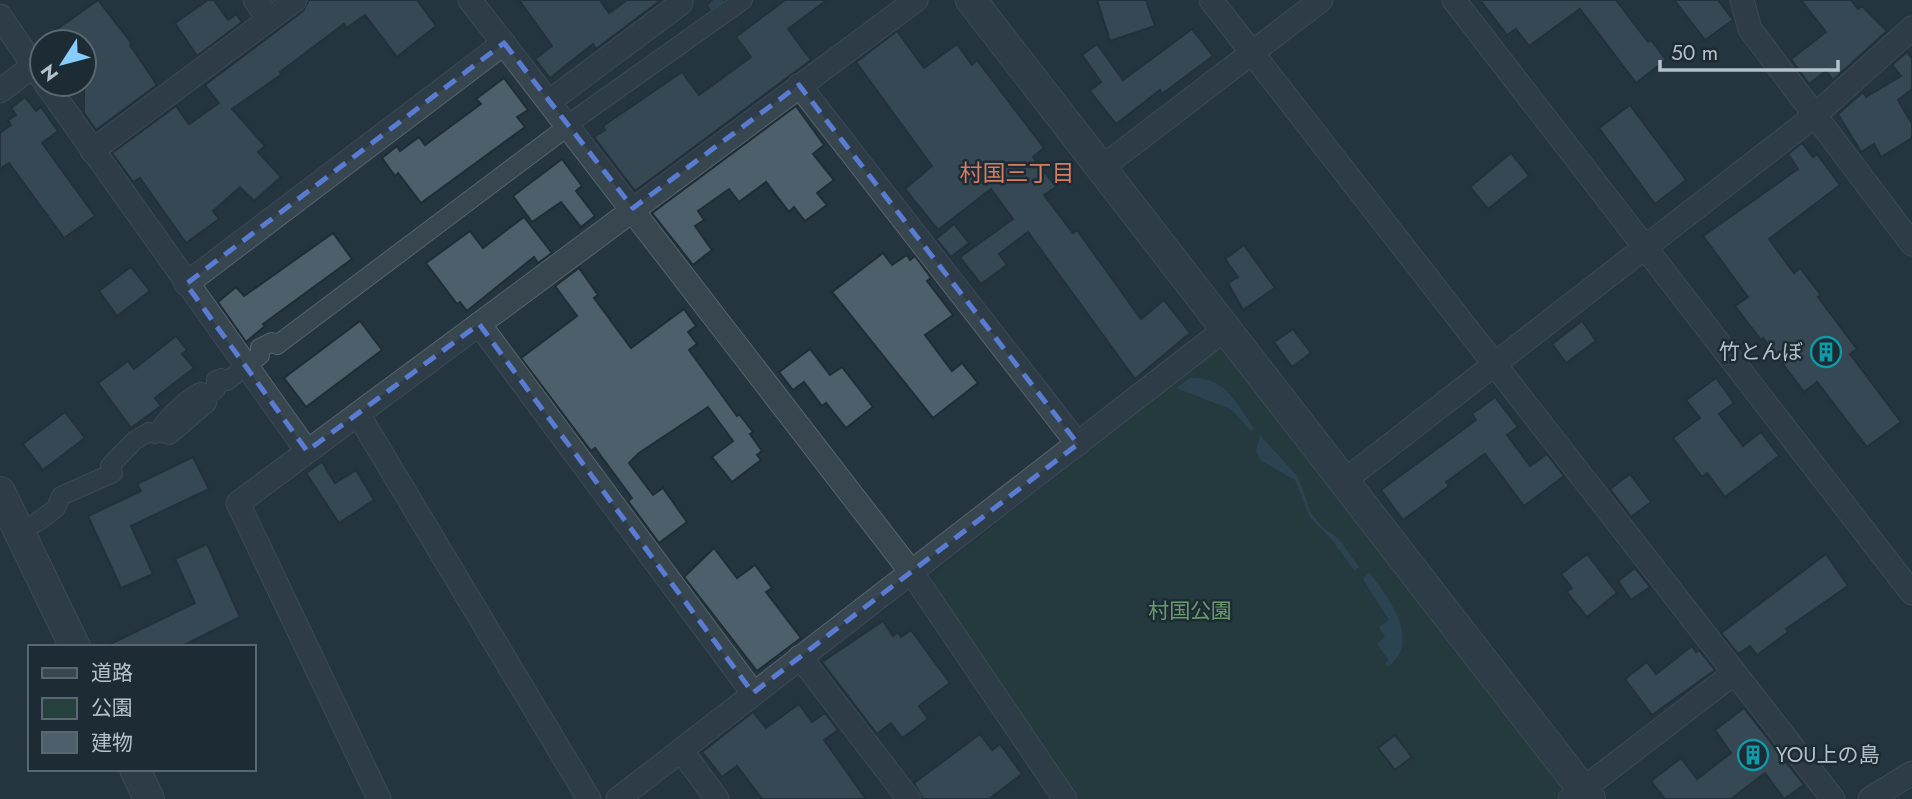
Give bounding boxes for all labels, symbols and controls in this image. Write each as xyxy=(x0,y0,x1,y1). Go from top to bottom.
north arrow xyxy=(28,28,98,98)
scale bar xyxy=(1660,28,1839,72)
text: 50 m xyxy=(1671,38,1718,68)
text: N xyxy=(34,59,65,87)
district label: 村国三丁目 xyxy=(960,156,1075,190)
building icon: 竹とんぼ xyxy=(1809,335,1843,369)
place label: 竹とんぼ xyxy=(1719,337,1803,367)
park label: 村国公園 xyxy=(1148,596,1232,626)
legend xyxy=(28,645,256,771)
text: 道路 xyxy=(91,658,133,688)
text: 公園 xyxy=(91,693,133,723)
text: 建物 xyxy=(91,728,133,758)
building icon: YOU上の島 xyxy=(1736,738,1770,772)
place label: YOU上の島 xyxy=(1776,740,1879,770)

